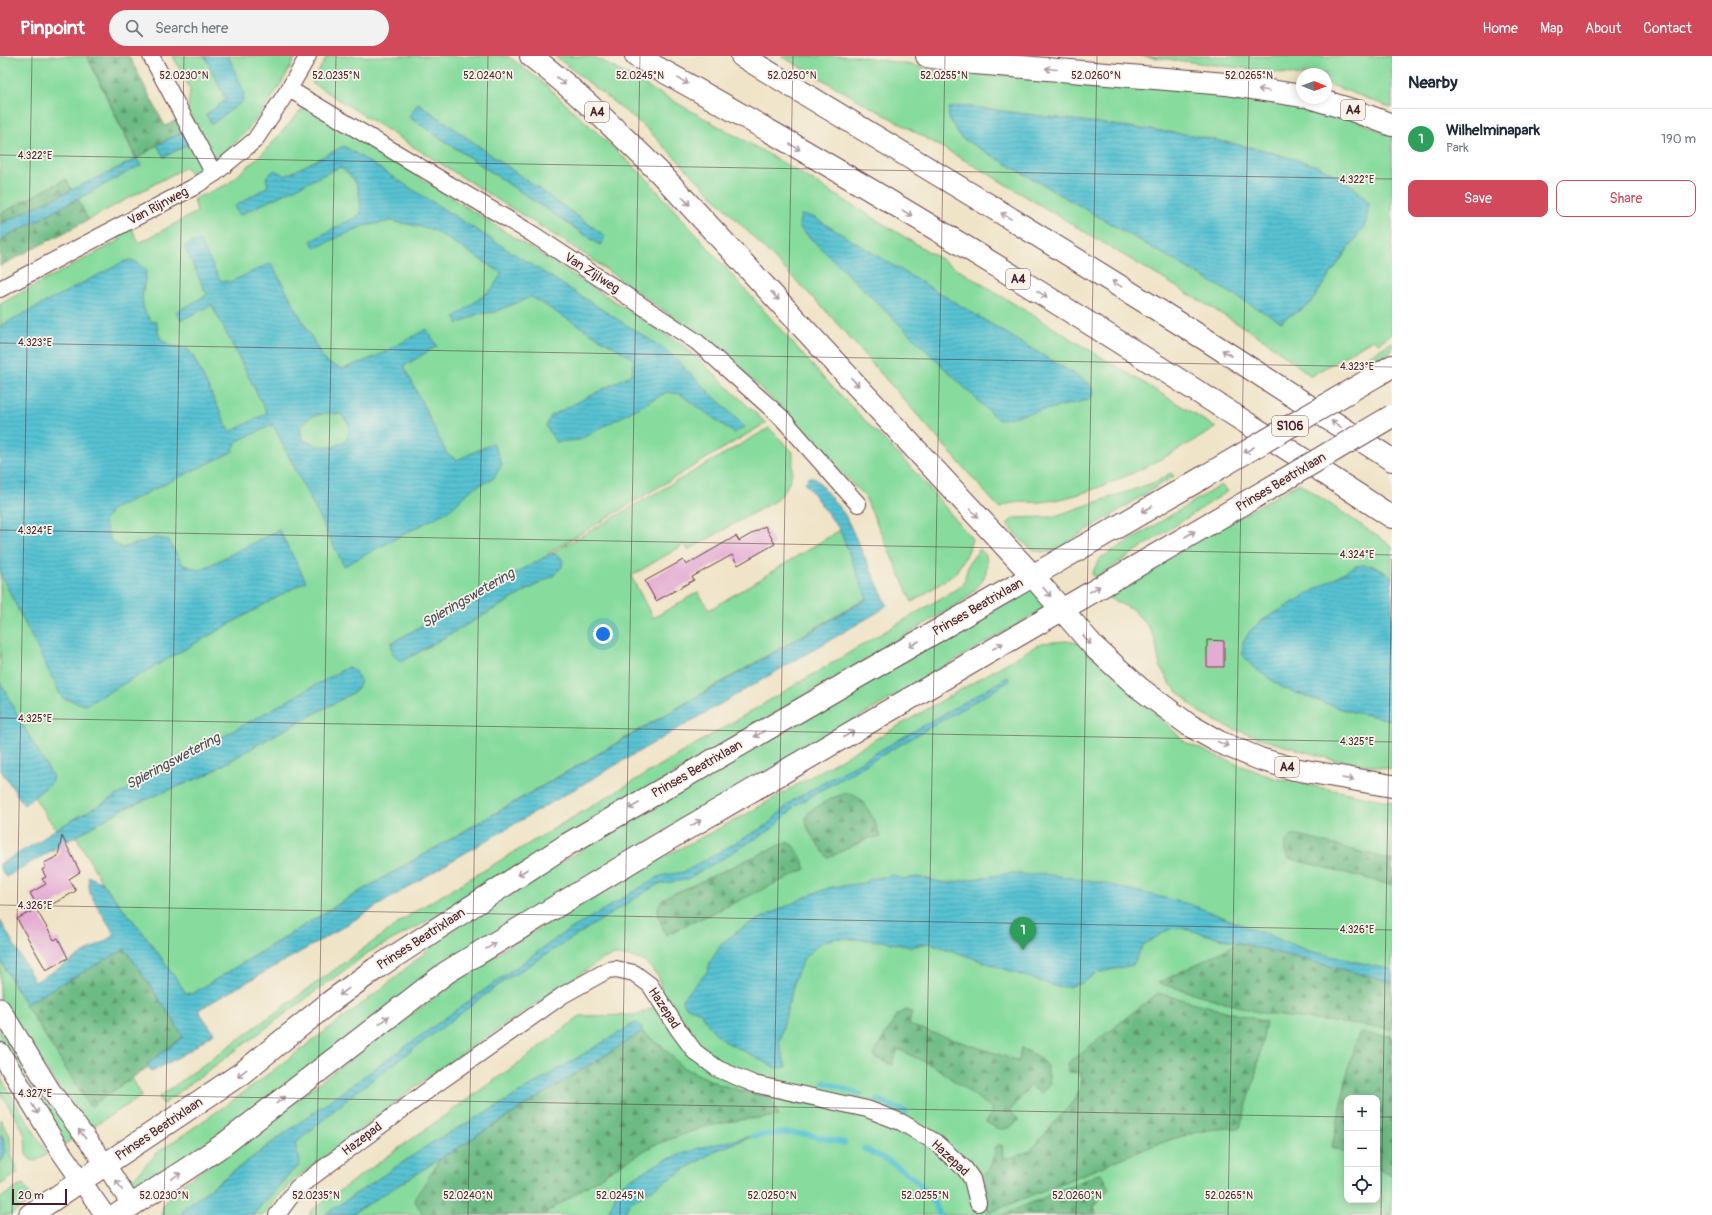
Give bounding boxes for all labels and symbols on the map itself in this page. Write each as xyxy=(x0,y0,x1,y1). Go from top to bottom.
one-way arrow xyxy=(1045,66,1058,73)
north arrow xyxy=(1296,68,1332,104)
text: 52.0230°N xyxy=(160,70,209,82)
text: 52.0235°N xyxy=(312,70,360,82)
text: 52.0240°N xyxy=(463,70,513,82)
text: 52.0245°N xyxy=(616,70,664,82)
text: 52.0250°N xyxy=(767,70,817,82)
text: 52.0255°N xyxy=(920,70,968,82)
text: 52.0260°N xyxy=(1071,70,1121,82)
text: 52.0265°N xyxy=(1225,70,1273,82)
one-way arrow xyxy=(556,76,567,85)
one-way arrow xyxy=(676,78,688,86)
one-way arrow xyxy=(1257,86,1270,94)
road number: A4 xyxy=(1341,100,1365,120)
road number: A4 xyxy=(585,102,609,122)
one-way arrow xyxy=(789,143,801,151)
text: 4.322°E xyxy=(18,150,52,162)
text: 4.322°E xyxy=(1340,174,1374,186)
street label: Van Rijnweg xyxy=(125,183,191,229)
one-way arrow xyxy=(682,196,691,206)
one-way arrow xyxy=(901,209,913,217)
one-way arrow xyxy=(1000,211,1012,219)
street label: Van Zijlweg xyxy=(561,249,623,297)
road number: A4 xyxy=(1006,269,1030,289)
one-way arrow xyxy=(1112,280,1123,288)
one-way arrow xyxy=(770,291,780,301)
one-way arrow xyxy=(1036,291,1048,299)
text: 4.323°E xyxy=(18,337,52,349)
one-way arrow xyxy=(1221,348,1233,356)
text: 4.323°E xyxy=(1340,361,1374,373)
one-way arrow xyxy=(850,377,859,387)
road number: S106 xyxy=(1272,416,1308,436)
one-way arrow xyxy=(1330,419,1342,427)
one-way arrow xyxy=(1243,447,1255,455)
street label: Prinses Beatrixlaan xyxy=(1233,449,1329,515)
one-way arrow xyxy=(1142,505,1153,513)
one-way arrow xyxy=(970,508,979,518)
text: 4.324°E xyxy=(18,525,52,537)
one-way arrow xyxy=(1184,530,1196,538)
text: 4.324°E xyxy=(1340,549,1374,561)
water label: Spieringswetering xyxy=(419,564,518,631)
street label: Prinses Beatrixlaan xyxy=(930,575,1026,639)
one-way arrow xyxy=(1089,585,1101,593)
one-way arrow xyxy=(1043,587,1052,598)
your location xyxy=(593,624,613,644)
one-way arrow xyxy=(1083,634,1092,645)
one-way arrow xyxy=(908,640,920,648)
one-way arrow xyxy=(992,642,1004,650)
text: 4.325°E xyxy=(18,713,52,725)
water label: Spieringswetering xyxy=(123,729,224,793)
one-way arrow xyxy=(843,729,855,737)
one-way arrow xyxy=(753,730,765,738)
text: 4.325°E xyxy=(1340,736,1374,748)
street label: Prinses Beatrixlaan xyxy=(649,737,745,801)
one-way arrow xyxy=(1217,740,1229,748)
road number: A4 xyxy=(1275,757,1299,777)
one-way arrow xyxy=(1341,775,1354,783)
one-way arrow xyxy=(628,802,640,810)
one-way arrow xyxy=(690,819,702,827)
one-way arrow xyxy=(517,869,529,877)
text: 4.326°E xyxy=(18,900,52,912)
street label: Prinses Beatrixlaan xyxy=(374,905,468,973)
pin: 1 xyxy=(1010,917,1036,950)
text: 4.326°E xyxy=(1340,924,1374,936)
one-way arrow xyxy=(485,942,496,950)
street label: Hazepad xyxy=(645,984,683,1032)
one-way arrow xyxy=(339,988,350,996)
one-way arrow xyxy=(379,1016,390,1025)
one-way arrow xyxy=(237,1069,248,1077)
text: 4.327°E xyxy=(18,1088,52,1100)
street label: Prinses Beatrixlaan xyxy=(112,1094,206,1164)
one-way arrow xyxy=(276,1095,287,1104)
one-way arrow xyxy=(31,1103,39,1115)
street label: Hazepad xyxy=(339,1119,385,1159)
one-way arrow xyxy=(78,1129,86,1140)
street label: Hazepad xyxy=(928,1136,972,1180)
one-way arrow xyxy=(170,1172,181,1180)
one-way arrow xyxy=(115,1180,123,1191)
scale bar xyxy=(12,1187,67,1206)
text: 52.0230°N xyxy=(140,1190,189,1202)
text: 52.0235°N xyxy=(292,1190,340,1202)
text: 52.0240°N xyxy=(443,1190,493,1202)
text: 52.0245°N xyxy=(596,1190,644,1202)
text: 52.0250°N xyxy=(747,1190,797,1202)
text: 52.0255°N xyxy=(901,1190,949,1202)
text: 52.0260°N xyxy=(1052,1190,1102,1202)
text: 52.0265°N xyxy=(1205,1190,1253,1202)

